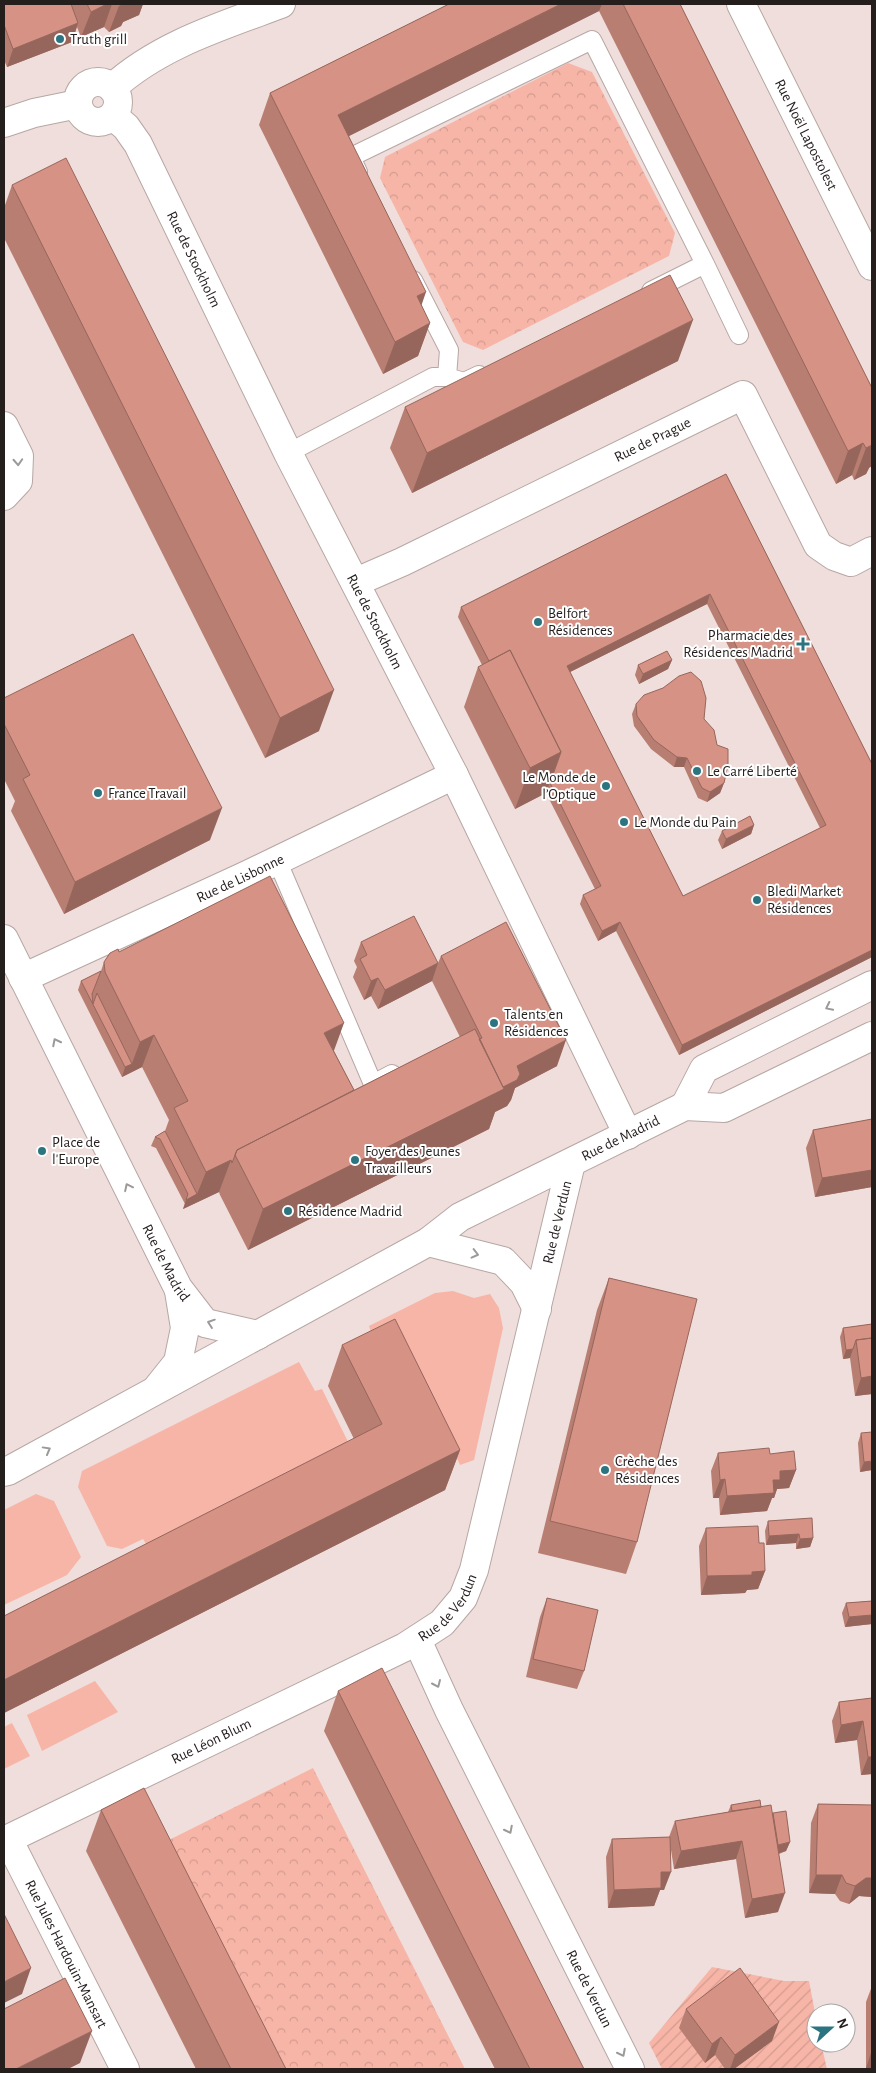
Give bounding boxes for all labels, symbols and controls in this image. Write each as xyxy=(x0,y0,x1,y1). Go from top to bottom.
place label: Truth grill xyxy=(70,32,127,47)
marker: Truth grill xyxy=(54,33,66,45)
street label: Rue Noël Lapostolest xyxy=(772,77,840,193)
street label: Rue de Stockholm xyxy=(164,209,223,310)
street label: Rue de Prague xyxy=(612,415,693,465)
one-way arrow xyxy=(12,458,23,466)
street label: Rue de Stockholm xyxy=(344,572,405,672)
place label: Belfort Résidences xyxy=(548,606,613,638)
marker: Belfort Résidences xyxy=(532,616,544,628)
place label: Pharmacie des Résidences Madrid xyxy=(683,628,793,660)
marker: Pharmacie des Résidences Madrid xyxy=(797,638,809,650)
place label: Le Carré Liberté xyxy=(707,764,797,779)
marker: Le Carré Liberté xyxy=(691,765,703,777)
place label: Le Monde de l’Optique xyxy=(522,770,596,802)
marker: Le Monde de l’Optique xyxy=(600,780,612,792)
place label: France Travail xyxy=(108,786,187,801)
marker: France Travail xyxy=(92,787,104,799)
place label: Le Monde du Pain xyxy=(634,815,737,830)
marker: Le Monde du Pain xyxy=(618,816,630,828)
street label: Rue de Lisbonne xyxy=(194,851,287,905)
place label: Bledi Market Résidences xyxy=(767,884,841,916)
marker: Bledi Market Résidences xyxy=(751,894,763,906)
one-way arrow xyxy=(825,1001,834,1011)
place label: Talents en Résidences xyxy=(504,1007,569,1039)
marker: Talents en Résidences xyxy=(488,1017,500,1029)
one-way arrow xyxy=(51,1038,62,1047)
street label: Rue de Madrid xyxy=(579,1113,662,1164)
place label: Place de l'Europe xyxy=(52,1135,100,1167)
place label: Foyer des Jeunes Travailleurs xyxy=(365,1144,460,1176)
marker: Place de l'Europe xyxy=(36,1145,48,1157)
marker: Foyer des Jeunes Travailleurs xyxy=(349,1154,361,1166)
street label: Rue de Verdun xyxy=(540,1179,575,1265)
one-way arrow xyxy=(124,1183,134,1192)
place label: Résidence Madrid xyxy=(298,1204,402,1219)
marker: Résidence Madrid xyxy=(282,1205,294,1217)
street label: Rue de Madrid xyxy=(139,1222,193,1305)
one-way arrow xyxy=(470,1248,479,1259)
one-way arrow xyxy=(207,1319,216,1329)
one-way arrow xyxy=(42,1446,51,1456)
place label: Crèche des Résidences xyxy=(615,1454,680,1486)
marker: Crèche des Résidences xyxy=(599,1464,611,1476)
street label: Rue de Verdun xyxy=(416,1572,480,1644)
one-way arrow xyxy=(431,1679,442,1688)
street label: Rue Léon Blum xyxy=(169,1716,254,1767)
one-way arrow xyxy=(503,1825,513,1834)
street label: Rue Jules Hardouin-Mansart xyxy=(22,1878,110,2031)
street label: Rue de Verdun xyxy=(563,1948,615,2030)
north arrow xyxy=(806,2003,856,2053)
text: N xyxy=(834,2017,850,2031)
one-way arrow xyxy=(616,2048,626,2057)

